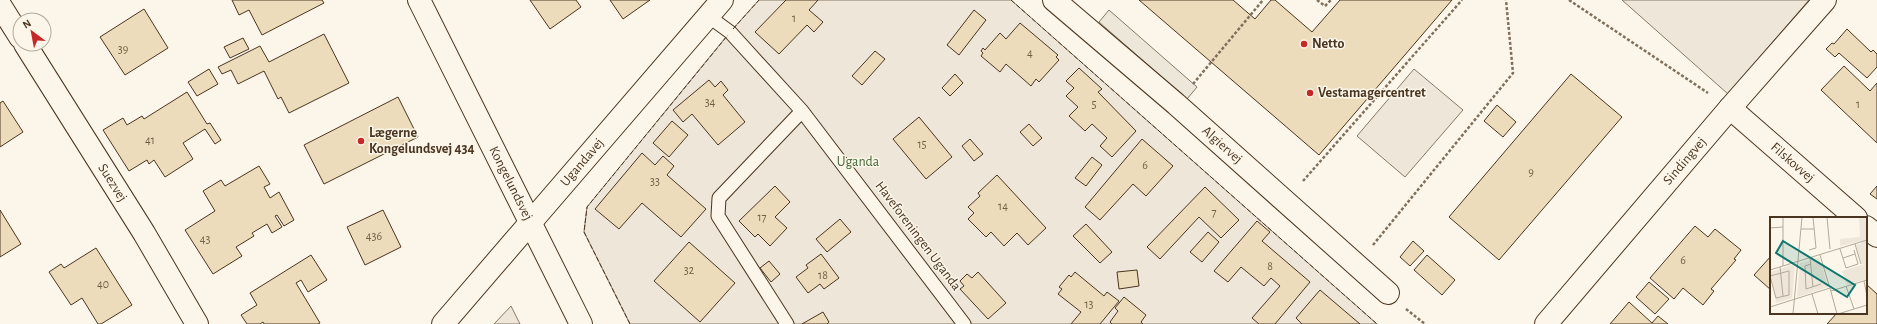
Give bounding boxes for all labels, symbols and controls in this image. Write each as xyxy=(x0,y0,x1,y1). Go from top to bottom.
north arrow xyxy=(12,12,52,52)
house number: 1 xyxy=(792,12,796,24)
text: N xyxy=(21,17,33,31)
place label: Netto xyxy=(1312,37,1344,51)
marker: Netto xyxy=(1299,39,1309,49)
house number: 39 xyxy=(118,43,129,55)
house number: 4 xyxy=(1027,47,1033,59)
place label: Vestamagercentret xyxy=(1318,86,1426,100)
marker: Vestamagercentret xyxy=(1305,88,1315,98)
house number: 34 xyxy=(705,96,716,108)
house number: 5 xyxy=(1091,98,1097,110)
house number: 1 xyxy=(1856,98,1860,110)
street label: Algiervej xyxy=(1199,124,1245,167)
place label: Lægerne Kongelundsvej 434 xyxy=(369,126,475,156)
house number: 41 xyxy=(145,134,155,146)
street label: Sindingvej xyxy=(1661,135,1709,188)
marker: Lægerne Kongelundsvej 434 xyxy=(356,136,366,146)
street label: Ugandavej xyxy=(558,136,607,189)
house number: 15 xyxy=(917,138,927,150)
street label: Filskovvej xyxy=(1768,140,1817,185)
street label: Kongelundsvej xyxy=(486,144,535,223)
park label: Uganda xyxy=(837,155,880,169)
house number: 6 xyxy=(1142,159,1148,171)
street label: Suezvej xyxy=(95,161,129,204)
house number: 9 xyxy=(1528,166,1534,178)
house number: 33 xyxy=(650,175,660,187)
street label: Haveforeningen Uganda xyxy=(872,179,964,294)
house number: 14 xyxy=(998,200,1008,212)
house number: 7 xyxy=(1211,206,1217,218)
house number: 17 xyxy=(757,211,767,223)
inset map xyxy=(1770,217,1867,314)
house number: 436 xyxy=(366,230,383,242)
house number: 43 xyxy=(200,233,210,245)
house number: 6 xyxy=(1680,254,1686,266)
house number: 8 xyxy=(1267,260,1273,272)
house number: 32 xyxy=(684,264,695,276)
house number: 18 xyxy=(818,269,828,281)
house number: 40 xyxy=(97,278,109,290)
house number: 13 xyxy=(1084,298,1094,310)

